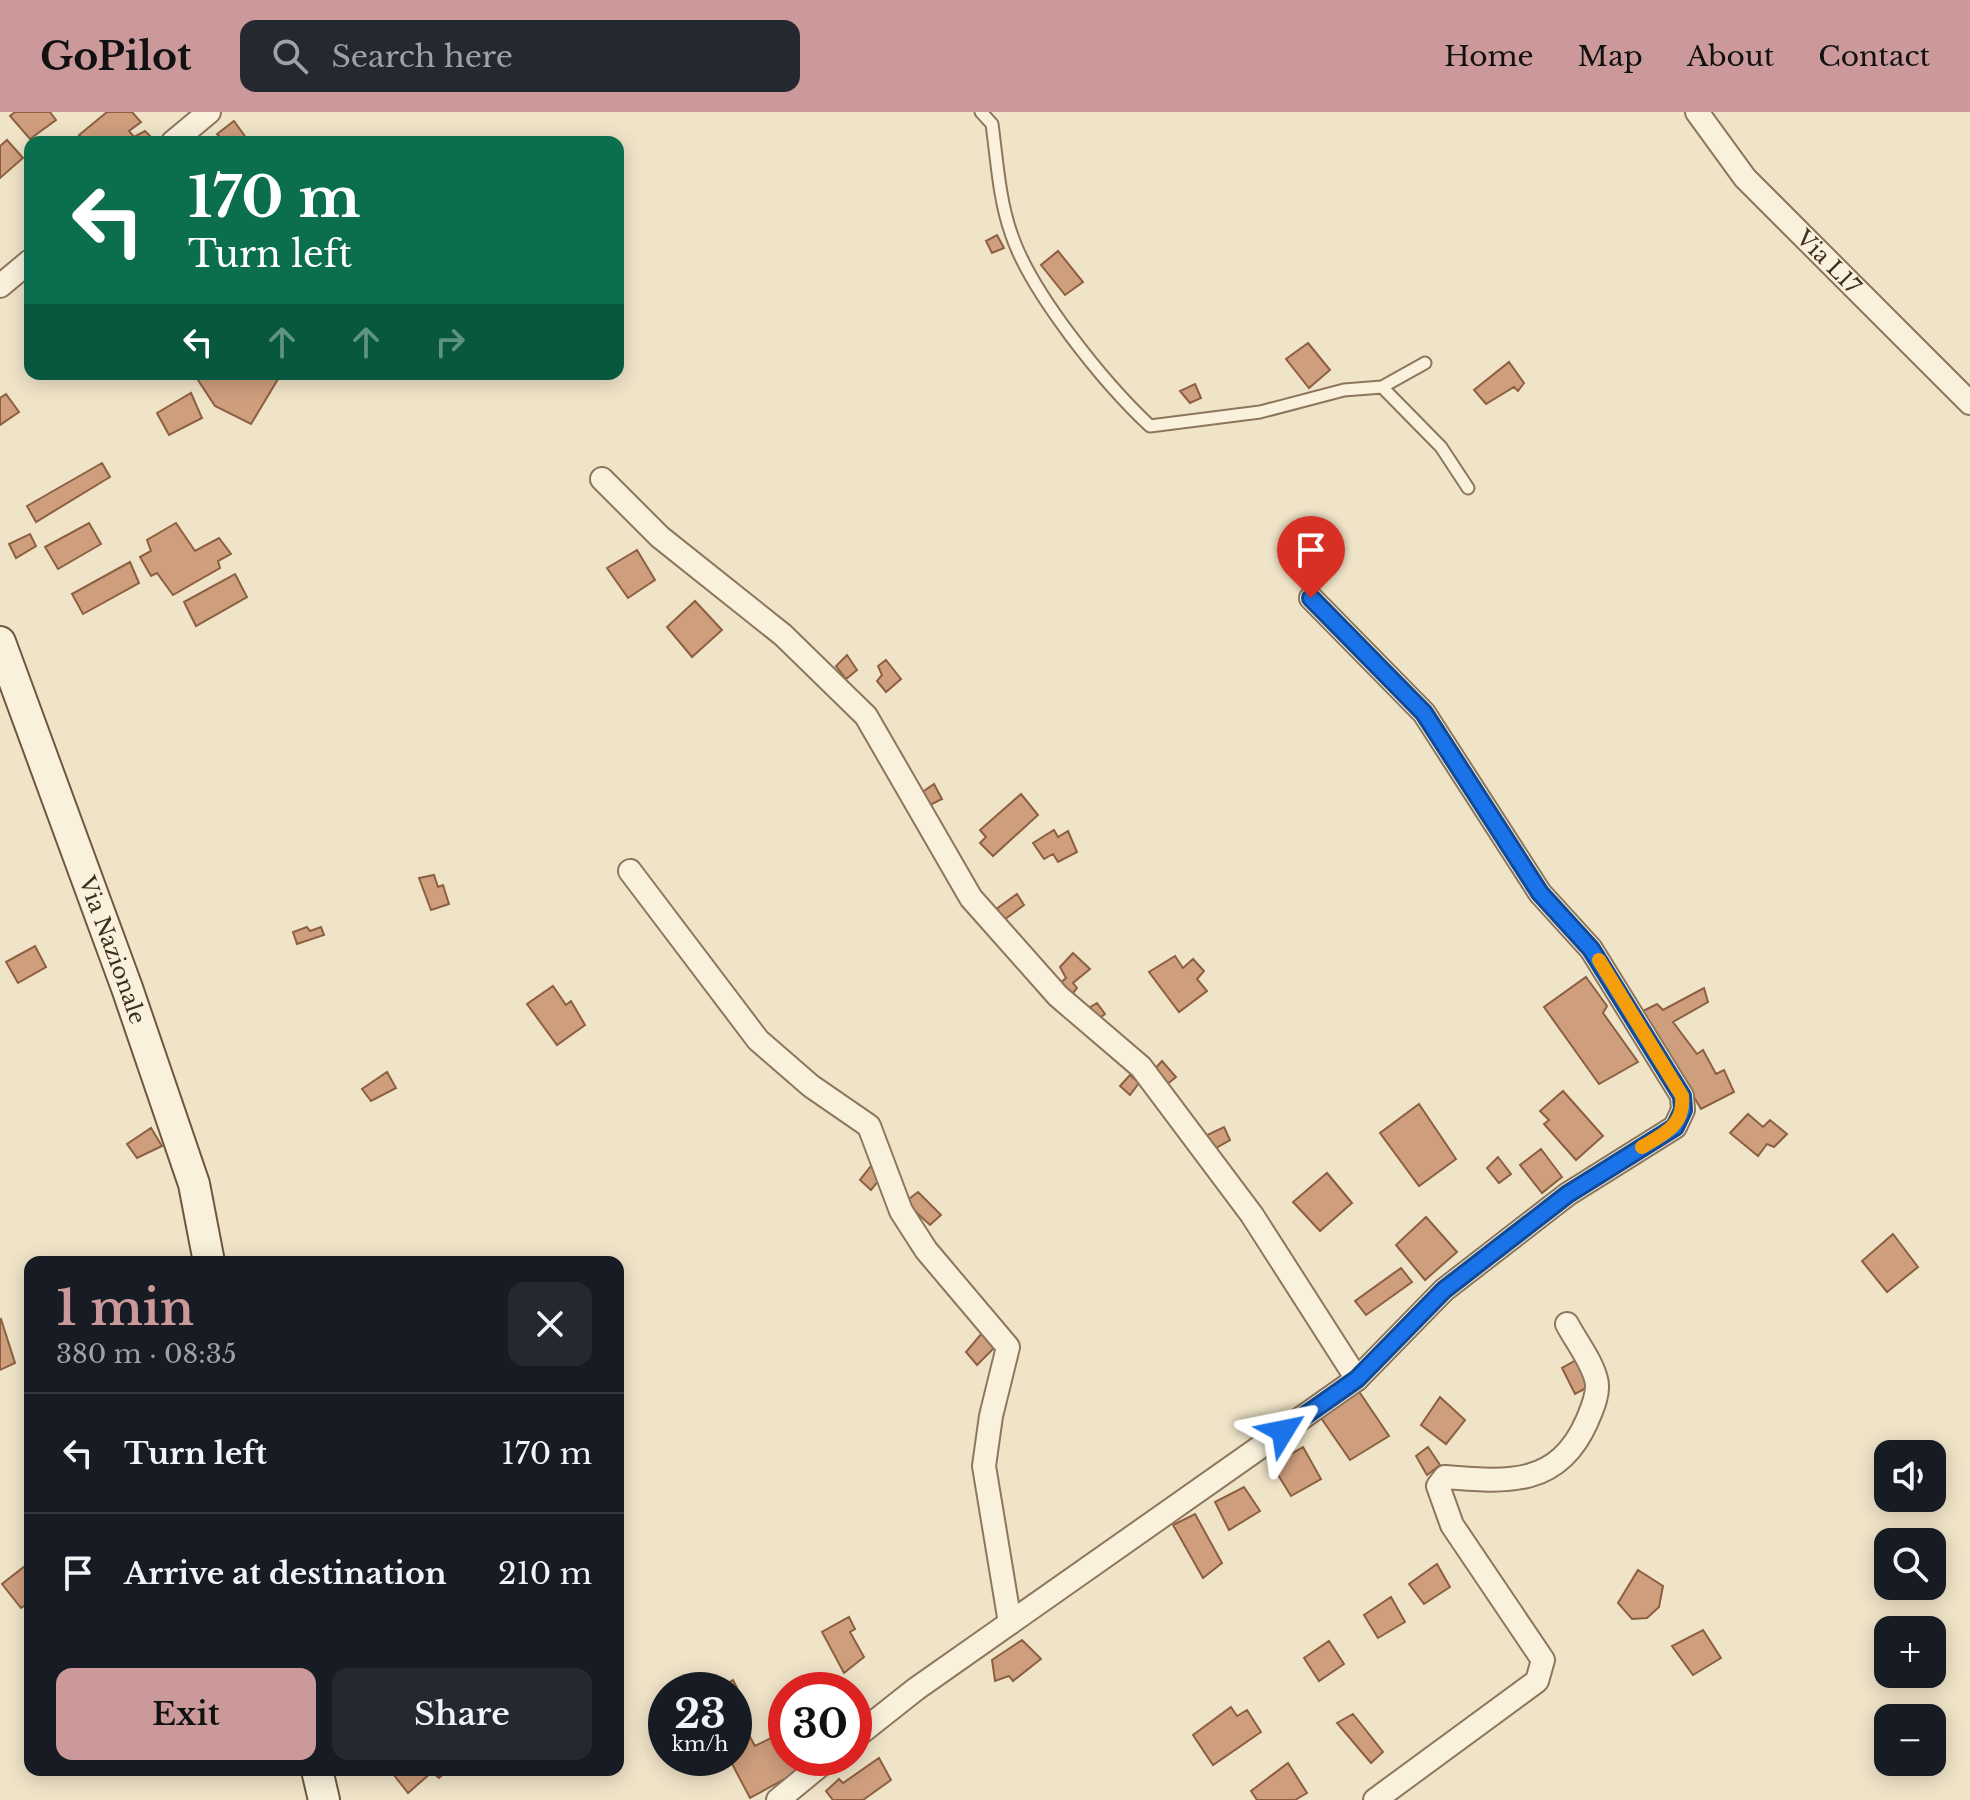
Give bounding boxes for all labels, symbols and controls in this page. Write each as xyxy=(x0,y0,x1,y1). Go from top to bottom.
search box xyxy=(240,20,800,92)
text: GoPilot xyxy=(40,33,192,80)
icon: search xyxy=(268,34,312,78)
text: Search here xyxy=(332,38,513,75)
text: Home xyxy=(1444,39,1534,74)
text: Map xyxy=(1578,39,1643,74)
text: About xyxy=(1687,39,1774,74)
text: Contact xyxy=(1818,39,1930,74)
text: 170 m xyxy=(188,163,360,232)
icon: left xyxy=(56,168,160,272)
street label: Via L17 xyxy=(1790,224,1867,300)
text: Turn left xyxy=(188,232,352,277)
icon: left xyxy=(176,320,220,364)
icon: ahead xyxy=(260,320,304,364)
icon: ahead xyxy=(344,320,388,364)
icon: right xyxy=(428,320,472,364)
pin xyxy=(1277,516,1345,598)
icon: arrive xyxy=(1289,528,1333,572)
street label: Via Nazionale xyxy=(73,872,151,1028)
text: 1 min xyxy=(56,1278,194,1338)
button: close xyxy=(508,1282,592,1366)
text: 380 m · 08:35 xyxy=(56,1338,237,1370)
position arrow xyxy=(1241,1389,1325,1473)
icon: left xyxy=(56,1431,100,1475)
text: Turn left xyxy=(124,1435,267,1472)
text: 170 m xyxy=(501,1435,592,1472)
map controls xyxy=(1874,1440,1946,1776)
button: sound xyxy=(1874,1440,1946,1512)
button: search xyxy=(1874,1528,1946,1600)
icon: arrive xyxy=(56,1551,100,1595)
text: Arrive at destination xyxy=(124,1555,447,1592)
text: 210 m xyxy=(498,1555,592,1592)
button: + xyxy=(1874,1616,1946,1688)
button: Exit xyxy=(56,1668,316,1760)
button: Share xyxy=(332,1668,592,1760)
speed limit sign: 30 xyxy=(768,1672,872,1776)
text: 23 xyxy=(674,1689,726,1739)
button: − xyxy=(1874,1704,1946,1776)
text: km/h xyxy=(672,1732,728,1756)

